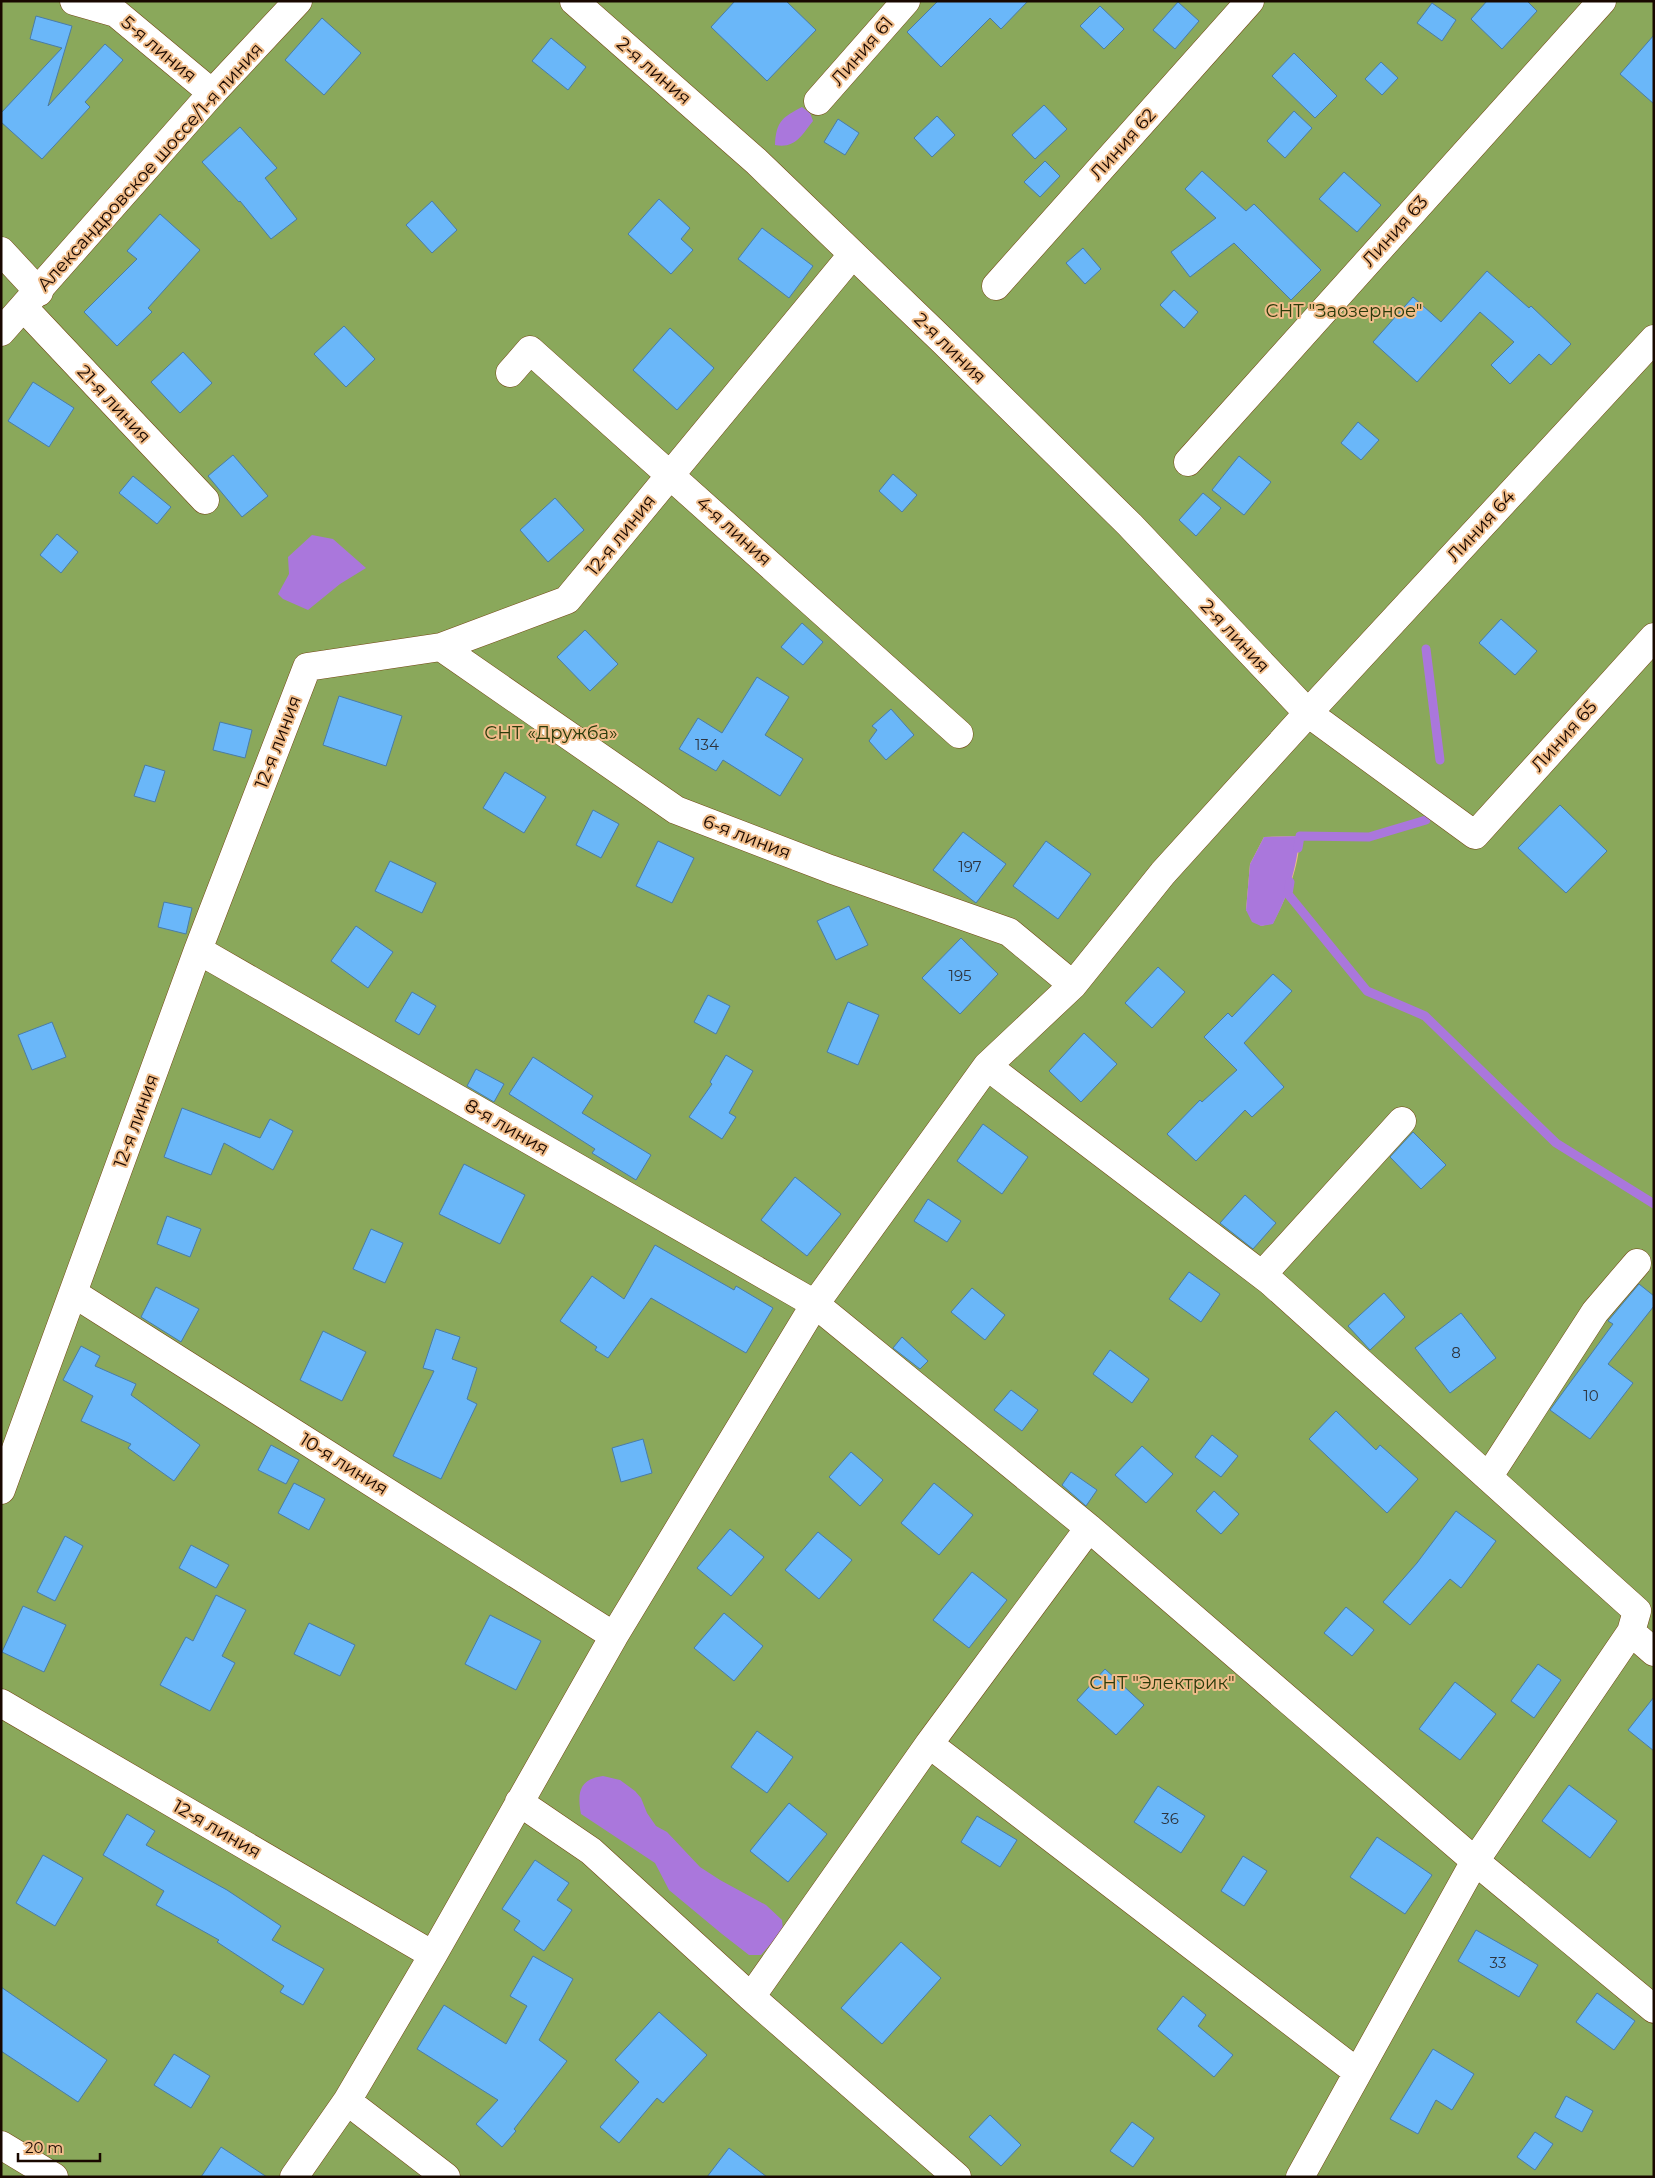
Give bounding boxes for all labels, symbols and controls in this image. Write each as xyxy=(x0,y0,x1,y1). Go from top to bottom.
street label: 5-я линия xyxy=(117,11,201,87)
street label: Линия 61 xyxy=(826,12,898,90)
street label: 2-я линия xyxy=(612,33,696,109)
street label: Александровское шоссе/1-я линия xyxy=(33,38,267,296)
street label: Линия 62 xyxy=(1085,104,1161,184)
street label: Линия 63 xyxy=(1357,191,1433,271)
park label: СНТ "Заозерное" xyxy=(1266,300,1422,322)
street label: 2-я линия xyxy=(909,308,991,388)
street label: 21-я линия xyxy=(73,361,155,447)
street label: Линия 64 xyxy=(1442,486,1520,566)
street label: 12-я линия xyxy=(582,490,660,580)
street label: 4-я линия xyxy=(692,492,776,570)
street label: 2-я линия xyxy=(1196,595,1274,677)
street label: 12-я линия xyxy=(250,692,306,792)
street label: Линия 65 xyxy=(1526,696,1602,776)
park label: СНТ «Дружба» xyxy=(484,722,618,744)
house number: 134 xyxy=(695,735,719,754)
street label: 6-я линия xyxy=(700,810,794,864)
house number: 197 xyxy=(958,857,982,876)
house number: 195 xyxy=(948,966,972,985)
street label: 12-я линия xyxy=(109,1071,163,1171)
street label: 8-я линия xyxy=(461,1094,553,1160)
house number: 8 xyxy=(1451,1343,1461,1362)
house number: 10 xyxy=(1583,1386,1599,1405)
street label: 10-я линия xyxy=(296,1428,392,1500)
park label: СНТ "Электрик" xyxy=(1089,1672,1235,1694)
street label: 12-я линия xyxy=(169,1795,265,1863)
house number: 36 xyxy=(1161,1809,1179,1828)
house number: 33 xyxy=(1490,1953,1506,1972)
scale bar xyxy=(18,2130,100,2162)
text: 20 m xyxy=(25,2138,63,2157)

